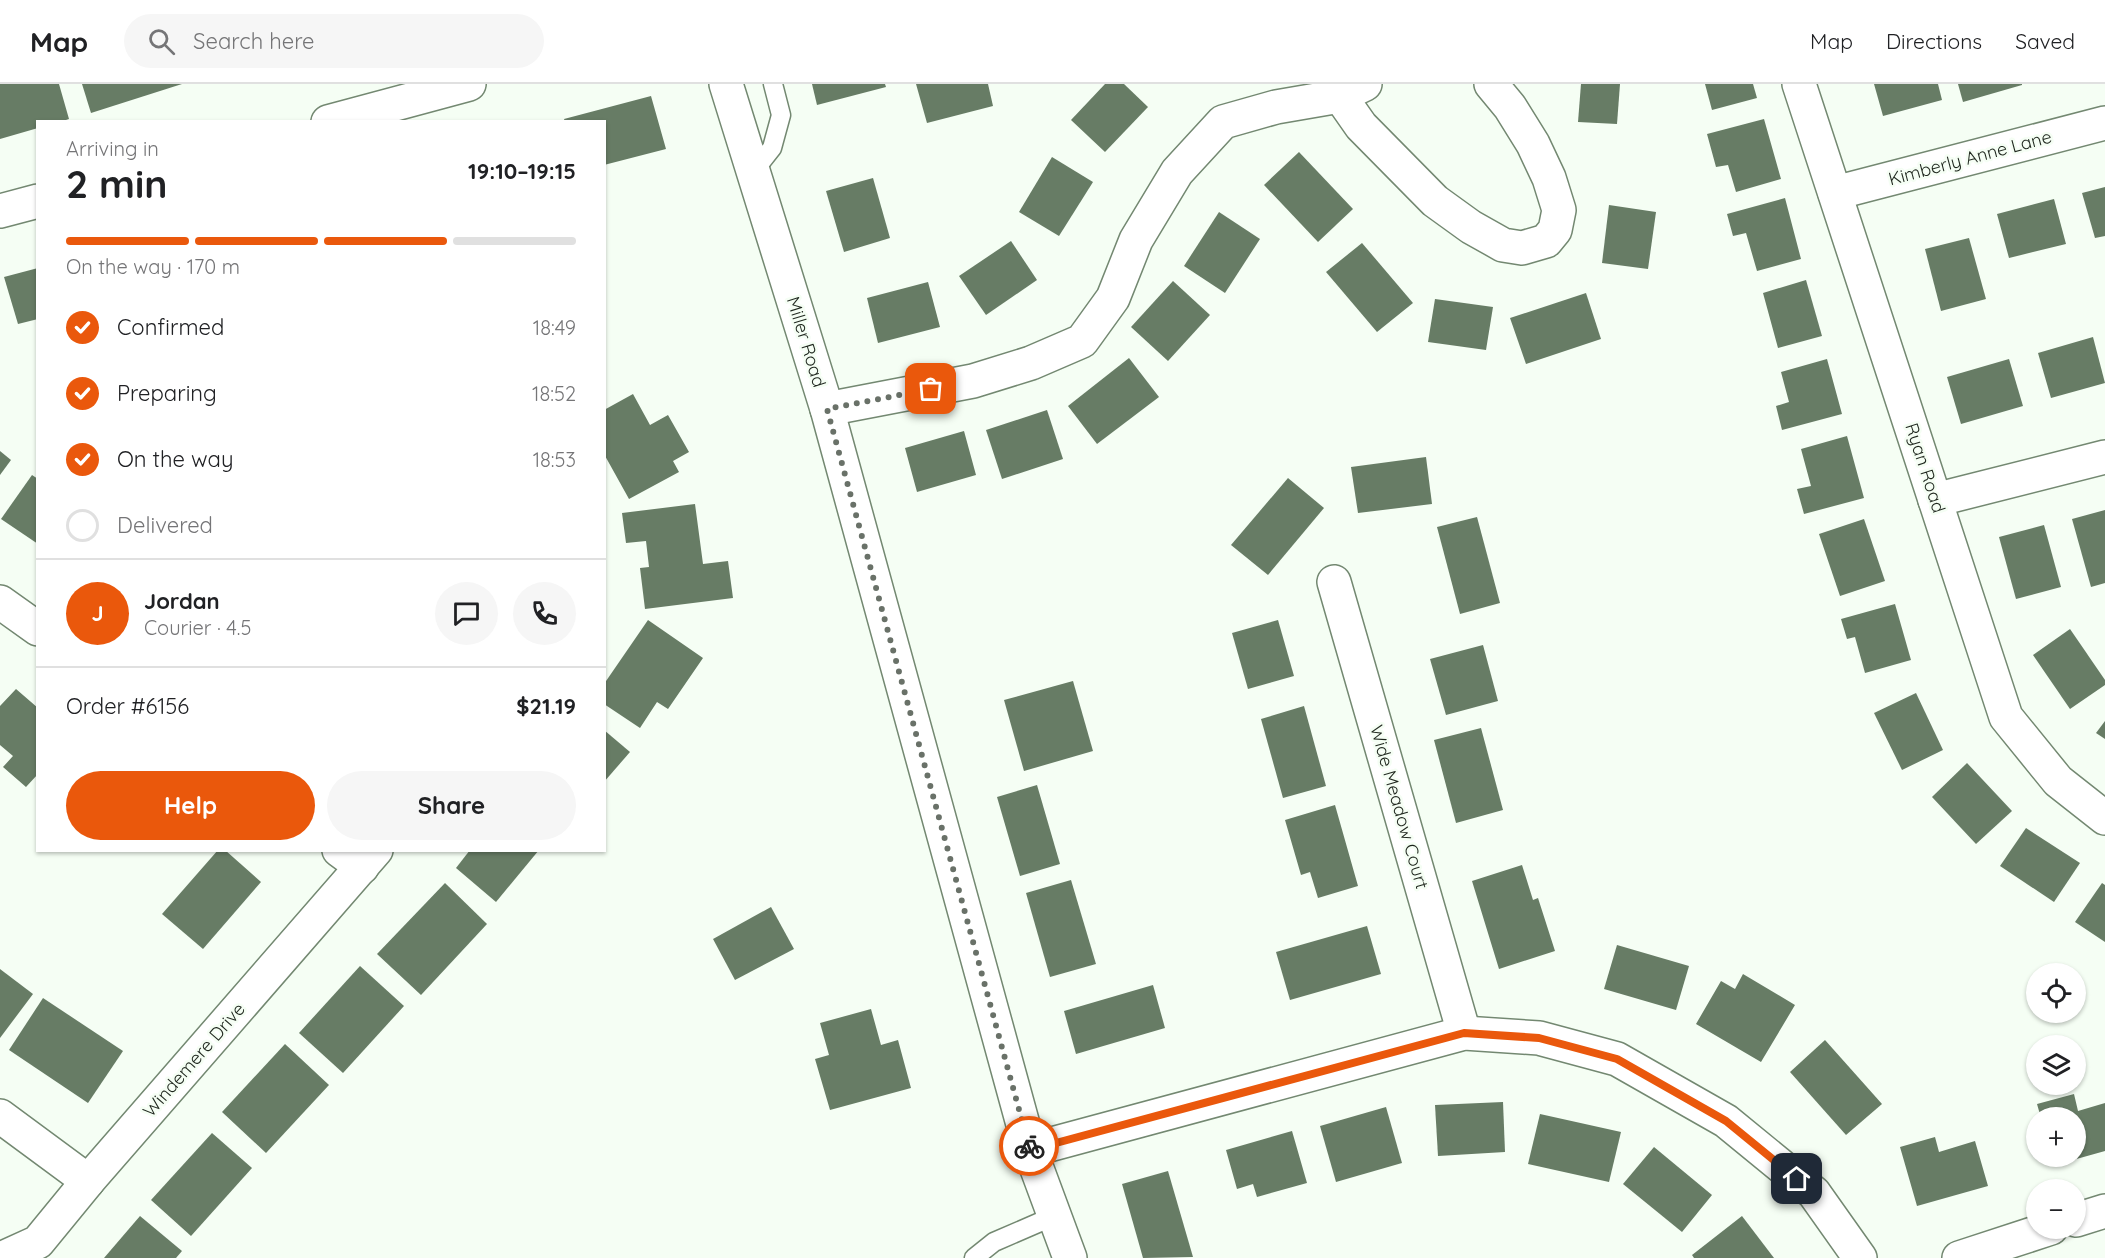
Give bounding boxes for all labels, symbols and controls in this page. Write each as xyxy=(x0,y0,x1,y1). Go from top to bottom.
search box xyxy=(124,14,544,68)
text: Map xyxy=(30,24,88,59)
icon: search xyxy=(145,25,178,58)
text: Search here xyxy=(193,27,315,55)
text: Map xyxy=(1810,28,1853,54)
text: Directions xyxy=(1886,28,1982,54)
text: Saved xyxy=(2015,28,2075,54)
street label: Kimberly Anne Lane xyxy=(1886,125,2054,190)
text: Arriving in xyxy=(66,136,159,161)
text: 19:10–19:15 xyxy=(468,157,576,185)
text: 2 min xyxy=(66,159,168,208)
text: On the way · 170 m xyxy=(66,254,240,279)
street label: Miller Road xyxy=(782,294,831,390)
icon: check xyxy=(66,311,99,344)
text: Confirmed xyxy=(117,313,224,341)
text: 18:49 xyxy=(533,315,576,340)
pin xyxy=(905,363,956,414)
icon: bag xyxy=(914,372,947,405)
icon: check xyxy=(66,377,99,410)
text: Preparing xyxy=(117,379,217,407)
text: 18:52 xyxy=(532,381,576,406)
street label: Ryan Road xyxy=(1900,420,1951,516)
icon: check xyxy=(66,443,99,476)
text: On the way xyxy=(117,445,233,473)
text: 18:53 xyxy=(533,447,576,472)
text: Delivered xyxy=(117,511,213,539)
button: chat xyxy=(435,582,498,645)
button: phone xyxy=(513,582,576,645)
text: Jordan xyxy=(144,587,220,615)
text: J xyxy=(91,599,104,627)
text: Courier · 4.5 xyxy=(144,615,251,640)
text: Order #6156 xyxy=(66,692,189,720)
text: $21.19 xyxy=(516,692,576,720)
street label: Wide Meadow Court xyxy=(1365,722,1434,891)
button: Help xyxy=(66,771,315,840)
button: Share xyxy=(327,771,576,840)
map controls xyxy=(2026,963,2086,1239)
button: locate xyxy=(2026,963,2086,1023)
street label: Windemere Drive xyxy=(138,998,250,1122)
button: layers xyxy=(2026,1035,2086,1095)
button: + xyxy=(2026,1107,2086,1167)
courier xyxy=(999,1116,1059,1176)
icon: bike xyxy=(1013,1130,1046,1163)
pin xyxy=(1771,1153,1822,1204)
icon: home xyxy=(1780,1162,1813,1195)
button: − xyxy=(2026,1179,2086,1239)

